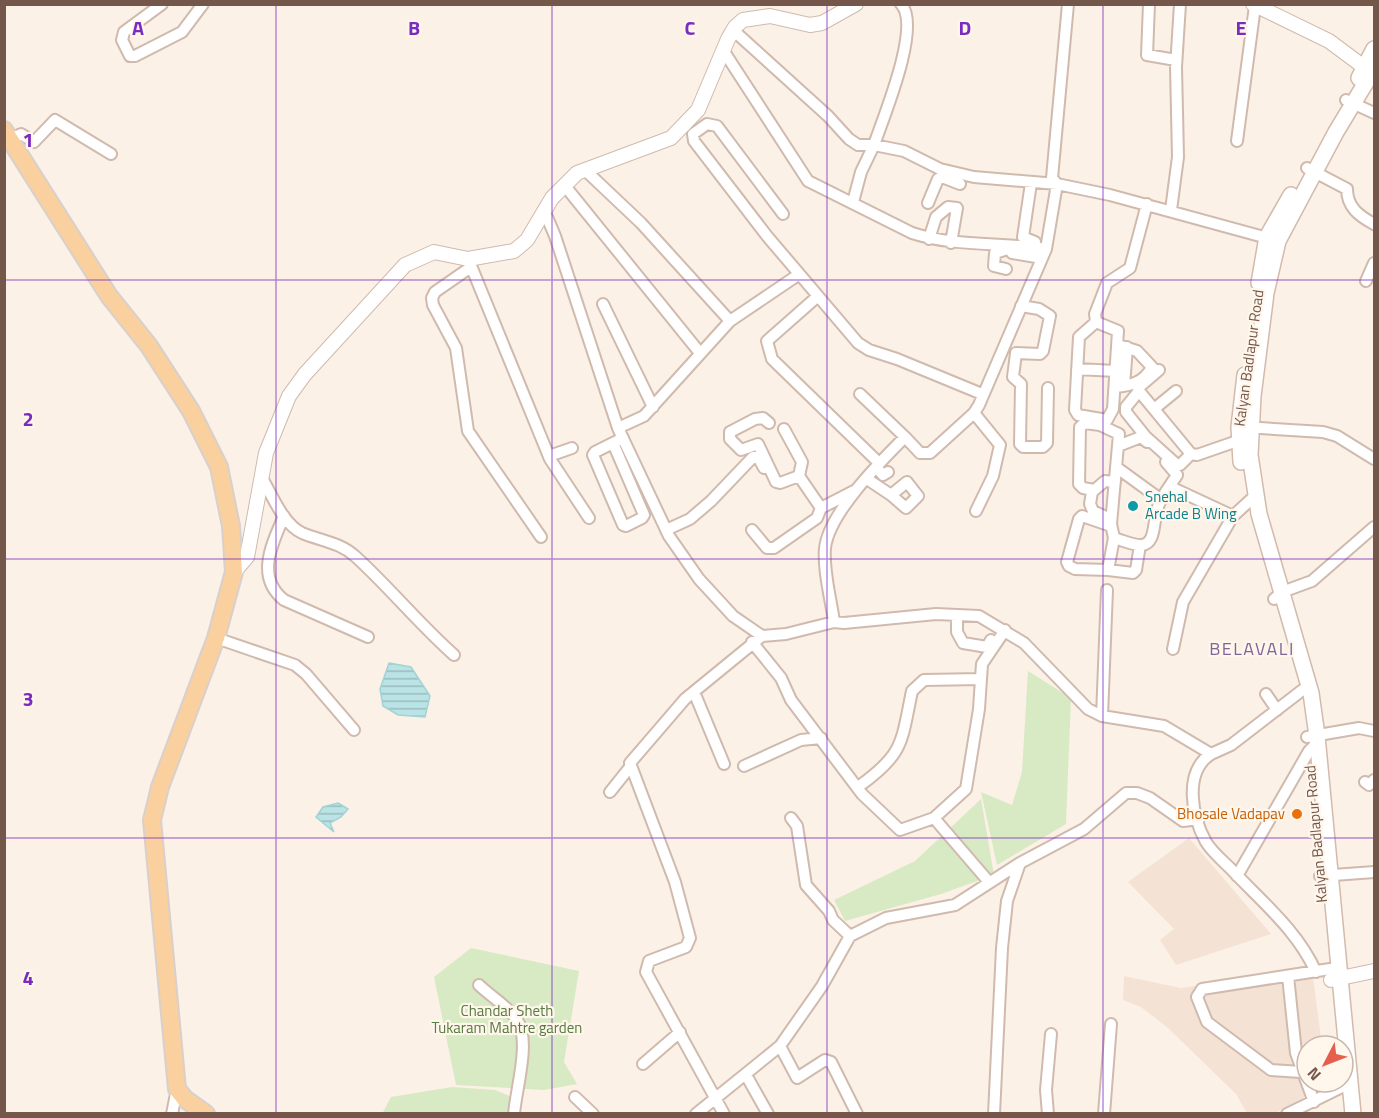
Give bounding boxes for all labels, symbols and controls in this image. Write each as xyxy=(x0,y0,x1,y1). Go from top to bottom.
text: A xyxy=(132,12,144,43)
text: B xyxy=(408,12,420,43)
text: C xyxy=(685,12,696,43)
text: D xyxy=(959,12,971,43)
text: E xyxy=(1235,12,1247,43)
text: 1 xyxy=(22,124,34,155)
street label: Kalyan Badlapur Road xyxy=(1228,288,1269,428)
text: 2 xyxy=(22,403,34,434)
place label: Snehal Arcade B Wing xyxy=(1145,485,1237,525)
marker: Snehal Arcade B Wing xyxy=(1126,499,1140,513)
district label: BELAVALI xyxy=(1209,635,1295,662)
text: 3 xyxy=(22,683,34,714)
street label: Kalyan Badlapur Road xyxy=(1298,764,1333,904)
place label: Bhosale Vadapav xyxy=(1177,802,1285,825)
marker: Bhosale Vadapav xyxy=(1290,807,1304,821)
text: 4 xyxy=(22,962,34,993)
park label: Chandar Sheth Tukaram Mahtre garden xyxy=(432,999,582,1039)
north arrow xyxy=(1295,1034,1355,1094)
text: N xyxy=(1301,1062,1326,1086)

